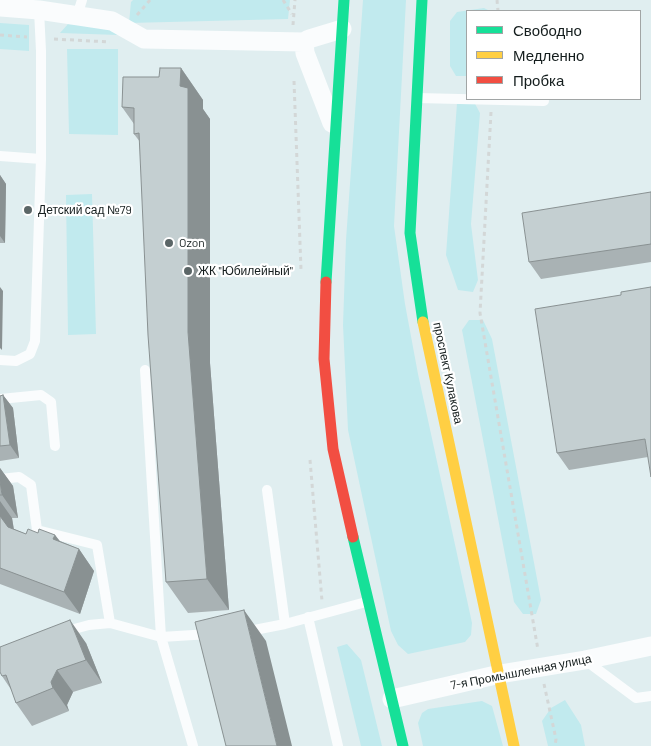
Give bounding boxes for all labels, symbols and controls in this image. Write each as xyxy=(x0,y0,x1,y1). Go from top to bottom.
legend xyxy=(466,10,641,100)
text: Свободно xyxy=(513,21,582,39)
text: Медленно xyxy=(513,46,584,64)
text: Пробка xyxy=(513,71,564,89)
place label: Детский сад №79 xyxy=(38,203,132,217)
marker: Детский сад №79 xyxy=(22,204,34,216)
place label: Ozon xyxy=(179,236,205,250)
marker: Ozon xyxy=(163,237,175,249)
place label: ЖК "Юбилейный" xyxy=(198,264,293,278)
marker: ЖК "Юбилейный" xyxy=(182,265,194,277)
street label: проспект Кулакова xyxy=(430,321,466,425)
street label: 7-я Промышленная улица xyxy=(449,651,593,693)

